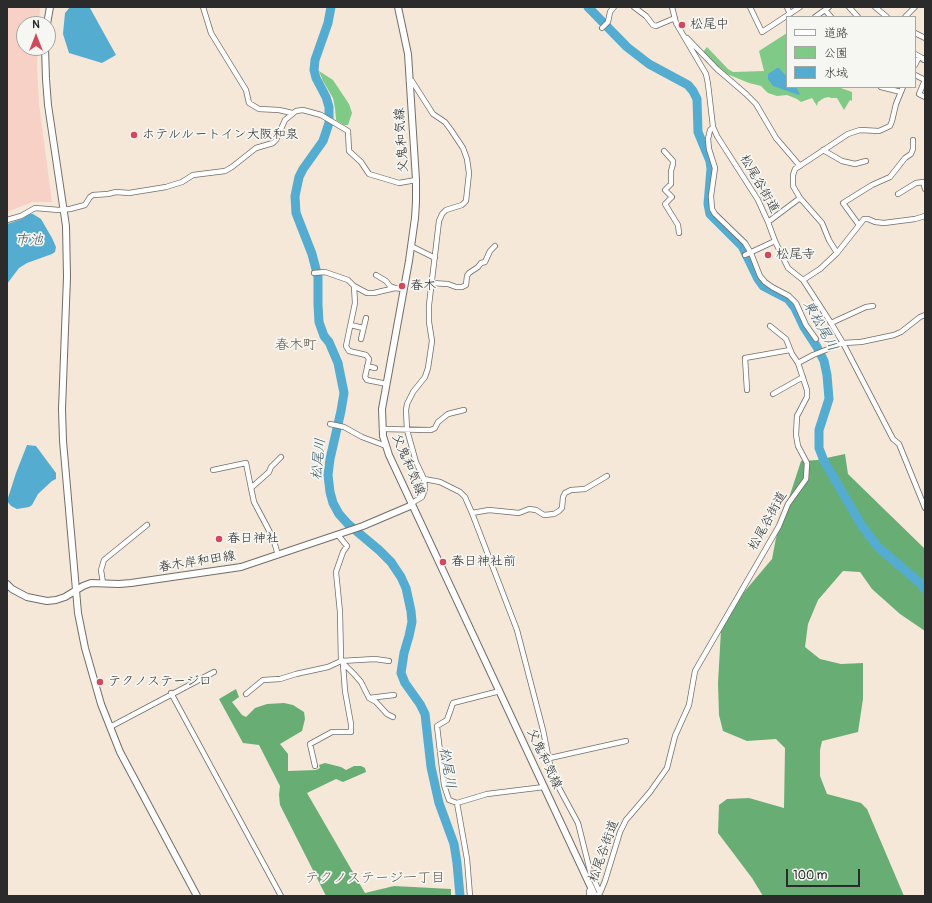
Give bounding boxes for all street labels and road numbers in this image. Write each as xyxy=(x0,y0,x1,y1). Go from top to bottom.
street label: 父鬼和気線 xyxy=(392,107,412,173)
street label: 松尾谷街道 xyxy=(736,152,782,216)
street label: 父鬼和気線 xyxy=(388,432,428,498)
street label: 松尾谷街道 xyxy=(745,489,791,553)
street label: 春木岸和田線 xyxy=(157,548,237,576)
street label: 父鬼和気線 xyxy=(523,726,565,792)
street label: 松尾谷街道 xyxy=(586,818,622,884)

